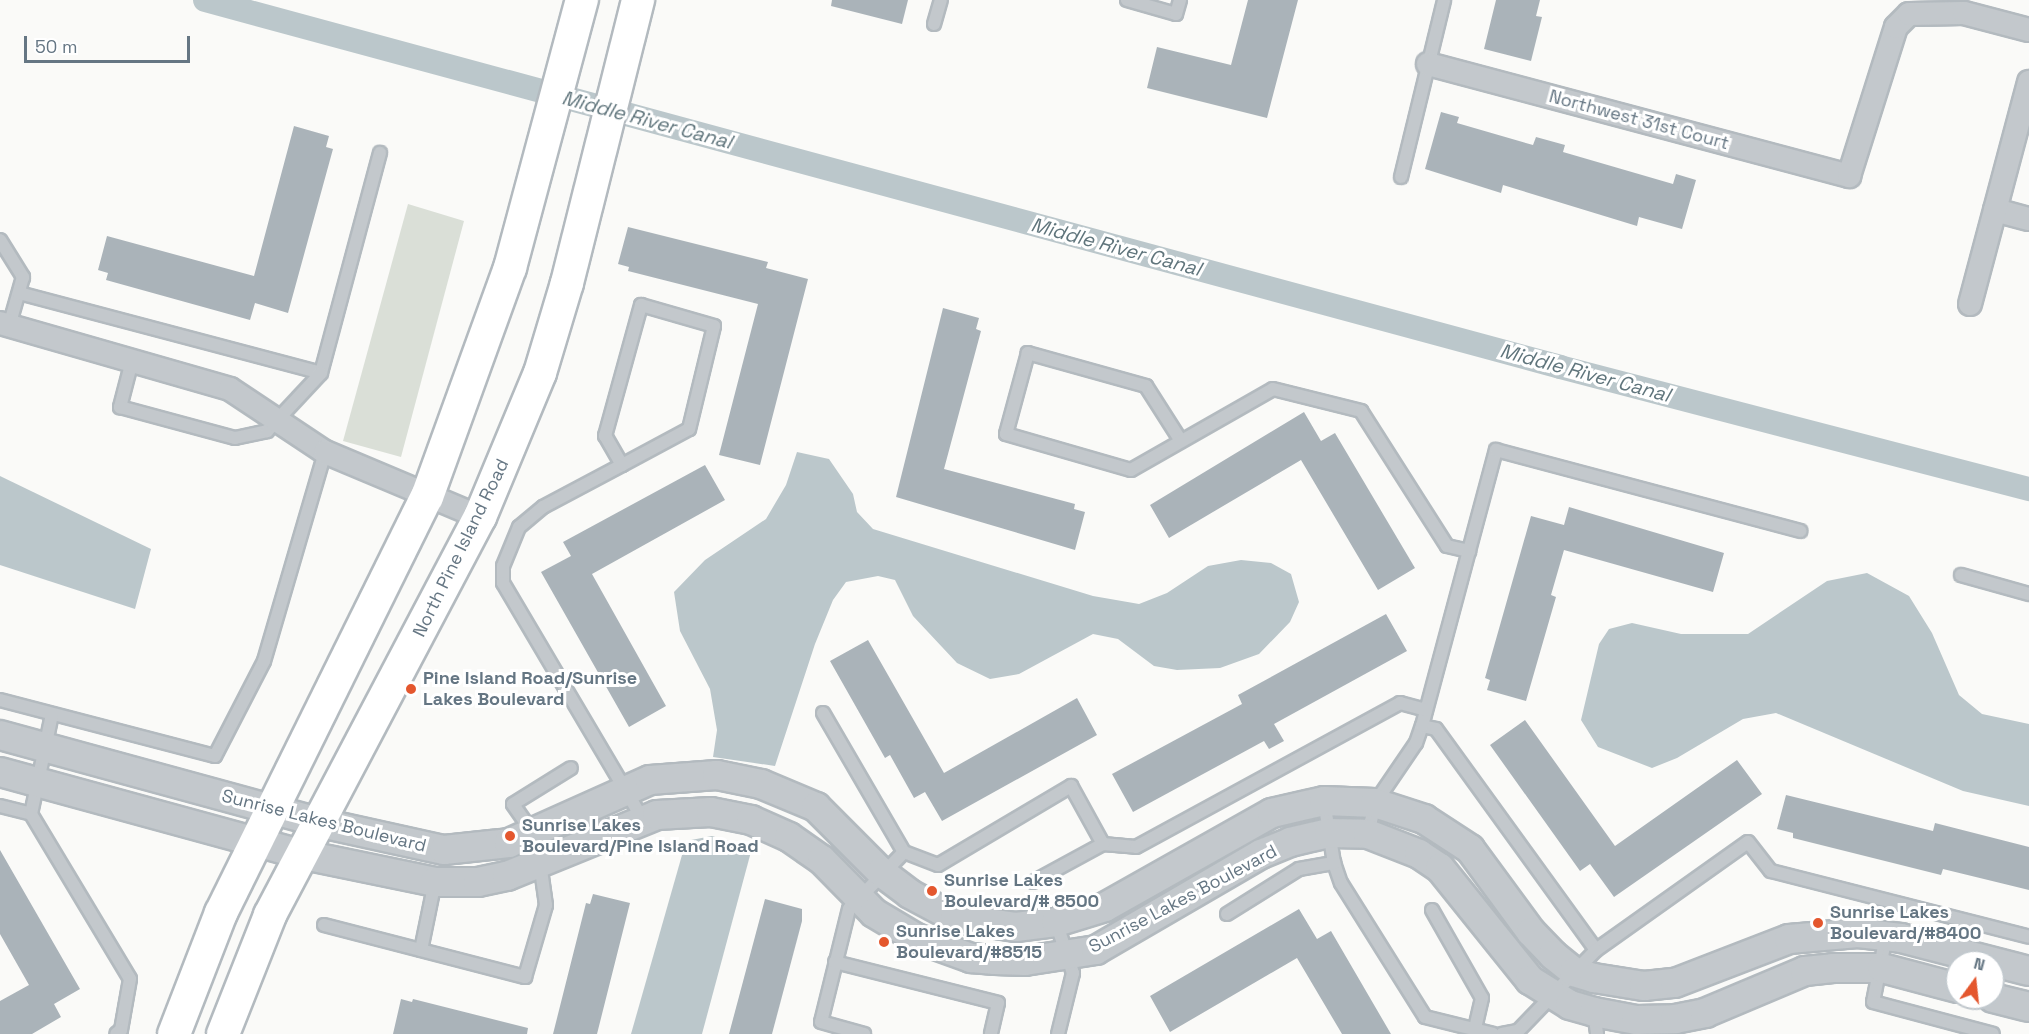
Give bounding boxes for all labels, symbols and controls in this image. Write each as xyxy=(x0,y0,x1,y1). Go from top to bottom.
scale bar xyxy=(27,24,194,62)
text: 50 m xyxy=(35,35,77,58)
water label: Middle River Canal xyxy=(559,86,735,154)
street label: Northwest 31st Court xyxy=(1547,86,1731,154)
water label: Middle River Canal xyxy=(1028,213,1204,281)
water label: Middle River Canal xyxy=(1497,339,1673,407)
street label: North Pine Island Road xyxy=(408,455,514,641)
place label: Pine Island Road/Sunrise Lakes Boulevard xyxy=(423,668,637,710)
marker: Pine Island Road/Sunrise Lakes Boulevard xyxy=(404,682,418,696)
street label: Sunrise Lakes Boulevard xyxy=(220,785,428,857)
place label: Sunrise Lakes Boulevard/Pine Island Road xyxy=(522,815,759,858)
marker: Sunrise Lakes Boulevard/Pine Island Road xyxy=(503,829,517,843)
street label: Sunrise Lakes Boulevard xyxy=(1085,840,1281,958)
place label: Sunrise Lakes Boulevard/# 8500 xyxy=(944,870,1099,912)
marker: Sunrise Lakes Boulevard/# 8500 xyxy=(925,884,939,898)
place label: Sunrise Lakes Boulevard/#8400 xyxy=(1830,902,1981,944)
marker: Sunrise Lakes Boulevard/#8400 xyxy=(1811,916,1825,930)
place label: Sunrise Lakes Boulevard/#8515 xyxy=(896,921,1042,964)
marker: Sunrise Lakes Boulevard/#8515 xyxy=(877,935,891,949)
north arrow xyxy=(1945,950,2005,1010)
text: N xyxy=(1971,953,1987,976)

